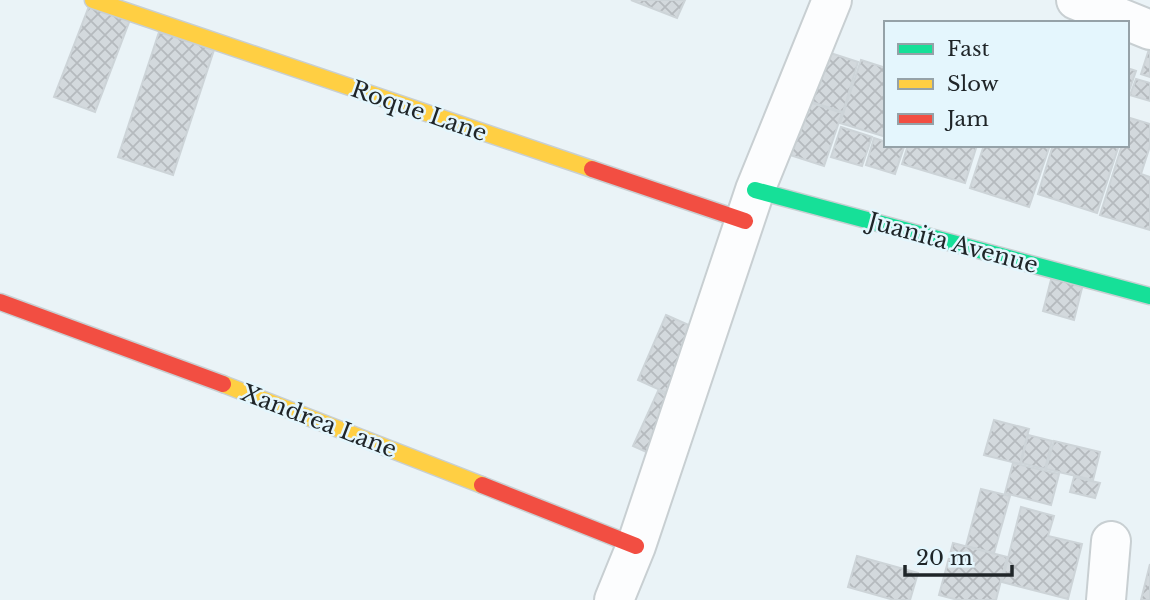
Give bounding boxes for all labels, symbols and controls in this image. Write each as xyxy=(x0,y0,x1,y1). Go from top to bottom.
legend xyxy=(884,21,1129,147)
text: Fast xyxy=(947,36,989,62)
text: Slow xyxy=(947,71,999,97)
street label: Roque Lane xyxy=(347,75,491,147)
text: Jam xyxy=(944,106,989,132)
street label: Juanita Avenue xyxy=(862,206,1041,279)
street label: Xandrea Lane xyxy=(237,378,401,464)
scale bar xyxy=(905,534,1012,578)
text: 20 m xyxy=(916,545,973,571)

